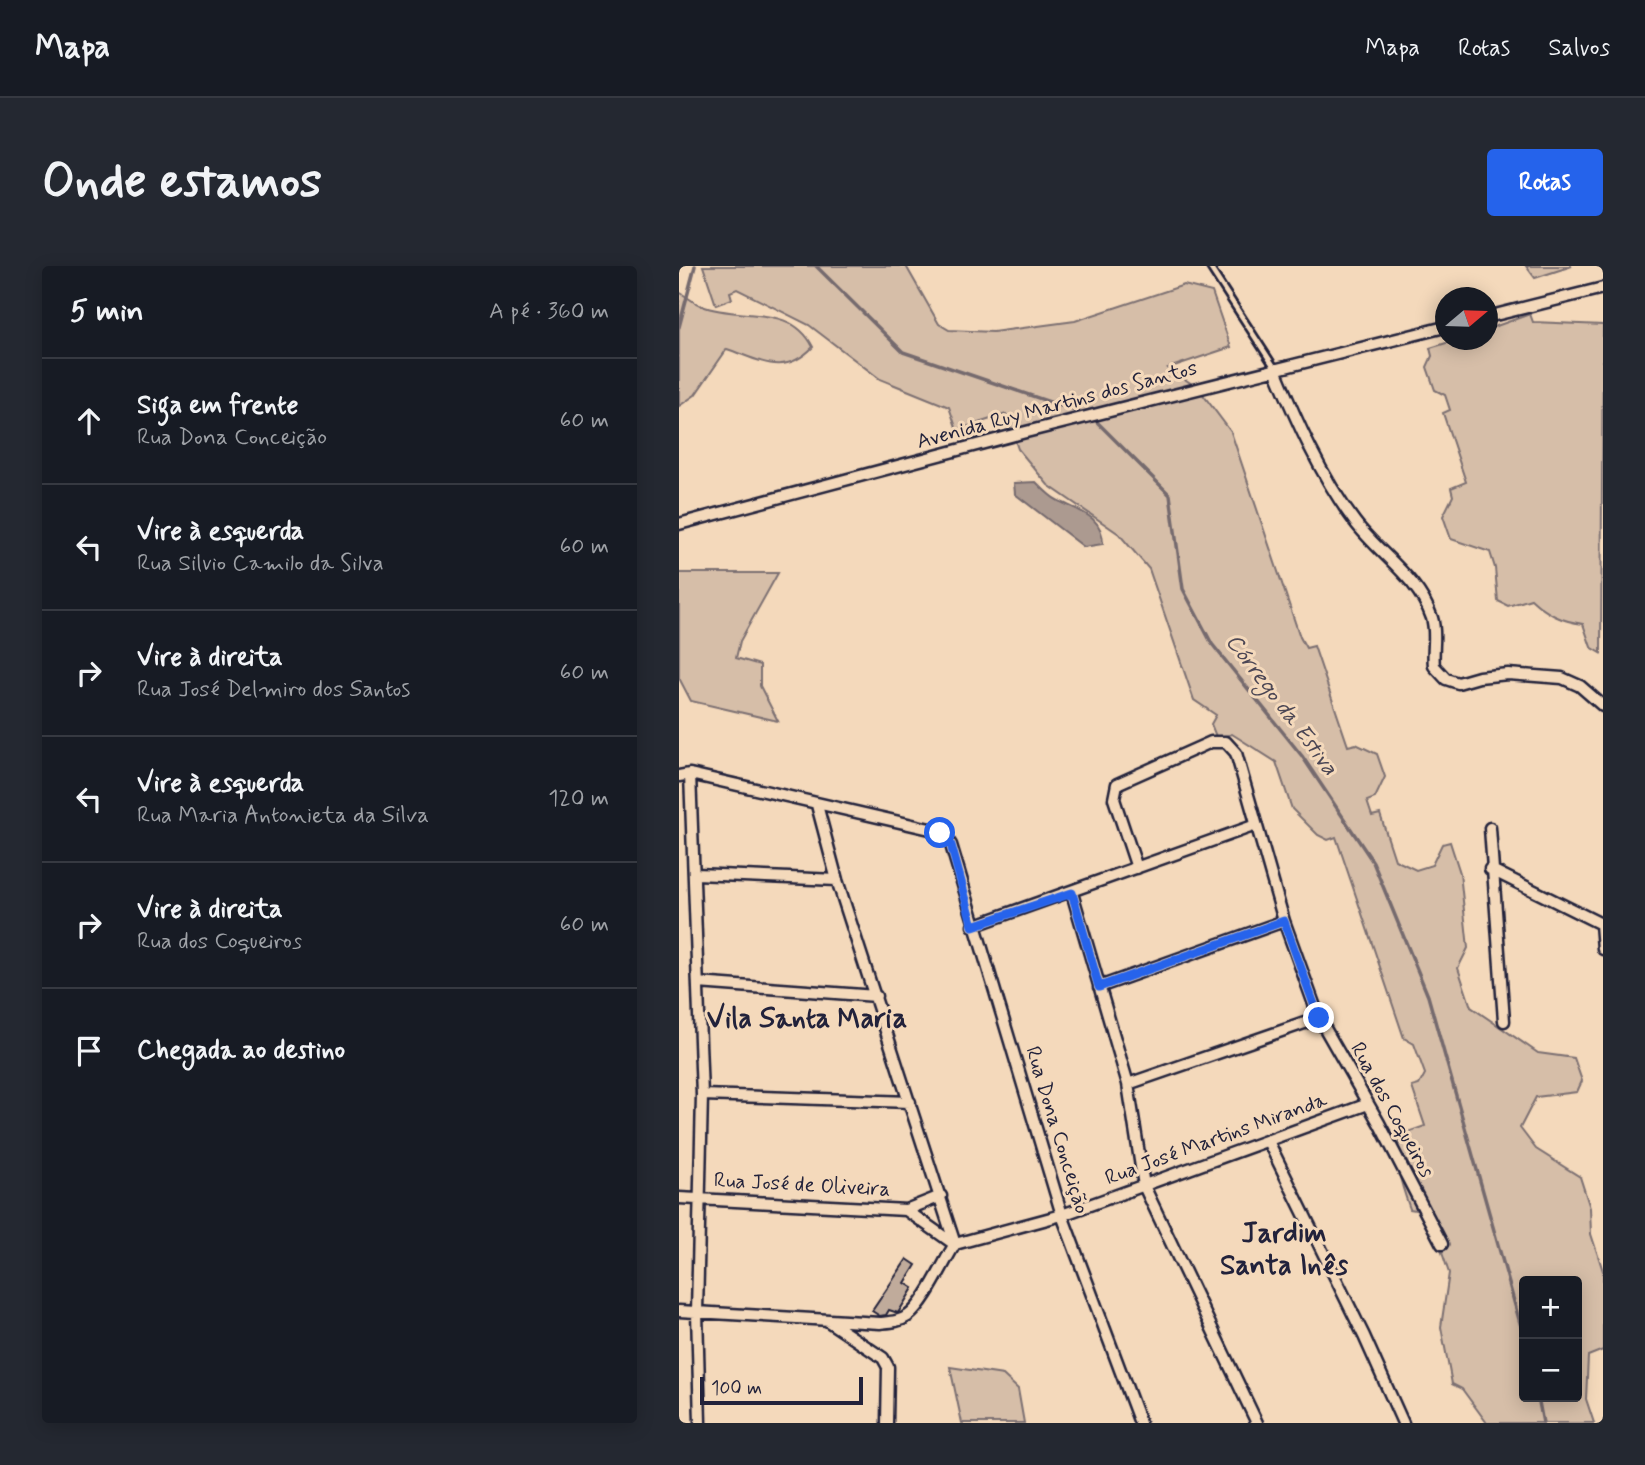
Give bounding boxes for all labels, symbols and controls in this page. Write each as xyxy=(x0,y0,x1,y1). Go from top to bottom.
text: Mapa xyxy=(35,26,110,70)
text: Mapa xyxy=(1365,33,1420,64)
text: Rotas xyxy=(1458,33,1510,64)
text: Salvos xyxy=(1548,33,1610,64)
button: Rotas xyxy=(1487,149,1603,216)
text: Onde estamos xyxy=(42,150,322,215)
north arrow xyxy=(1435,287,1498,350)
text: 5 min xyxy=(70,292,144,331)
text: A pé · 360 m xyxy=(489,297,609,327)
street label: Avenida Ruy Martins dos Santos xyxy=(914,354,1200,456)
text: Siga em frente xyxy=(137,389,298,423)
icon: ahead xyxy=(70,402,108,440)
text: 60 m xyxy=(560,406,609,436)
text: Rua Dona Conceição xyxy=(137,423,327,453)
text: Vire à esquerda xyxy=(137,515,304,549)
icon: left xyxy=(70,528,108,566)
text: 60 m xyxy=(560,532,609,562)
text: Rua Silvio Camilo da Silva xyxy=(137,549,384,579)
water label: Córrego da Estiva xyxy=(1216,628,1344,783)
text: Vire à direita xyxy=(137,641,283,675)
icon: right xyxy=(70,654,108,692)
text: 60 m xyxy=(560,658,609,688)
text: Rua José Delmiro dos Santos xyxy=(137,675,410,705)
text: Vire à esquerda xyxy=(137,767,304,801)
icon: left xyxy=(70,780,108,818)
text: 120 m xyxy=(548,784,609,814)
text: Rua Maria Antonieta da Silva xyxy=(137,801,429,831)
route start xyxy=(924,817,955,848)
text: Vire à direita xyxy=(137,893,283,927)
icon: right xyxy=(70,906,108,944)
text: 60 m xyxy=(560,910,609,940)
text: Rua dos Coqueiros xyxy=(137,927,302,957)
district label: Vila Santa Maria xyxy=(707,1001,907,1038)
route end xyxy=(1303,1002,1334,1033)
icon: arrive xyxy=(70,1032,108,1070)
text: Chegada ao destino xyxy=(137,1034,345,1068)
street label: Rua dos Coqueiros xyxy=(1343,1037,1441,1183)
street label: Rua Dona Conceição xyxy=(1018,1043,1096,1217)
street label: Rua José Martins Miranda xyxy=(1101,1086,1331,1192)
street label: Rua José de Oliveira xyxy=(713,1166,891,1204)
district label: Jardim Santa Inês xyxy=(1220,1216,1349,1285)
map controls xyxy=(1519,1276,1582,1402)
button: + xyxy=(1519,1276,1582,1339)
button: − xyxy=(1519,1339,1582,1402)
scale bar xyxy=(700,1374,863,1406)
text: 100 m xyxy=(711,1376,762,1401)

